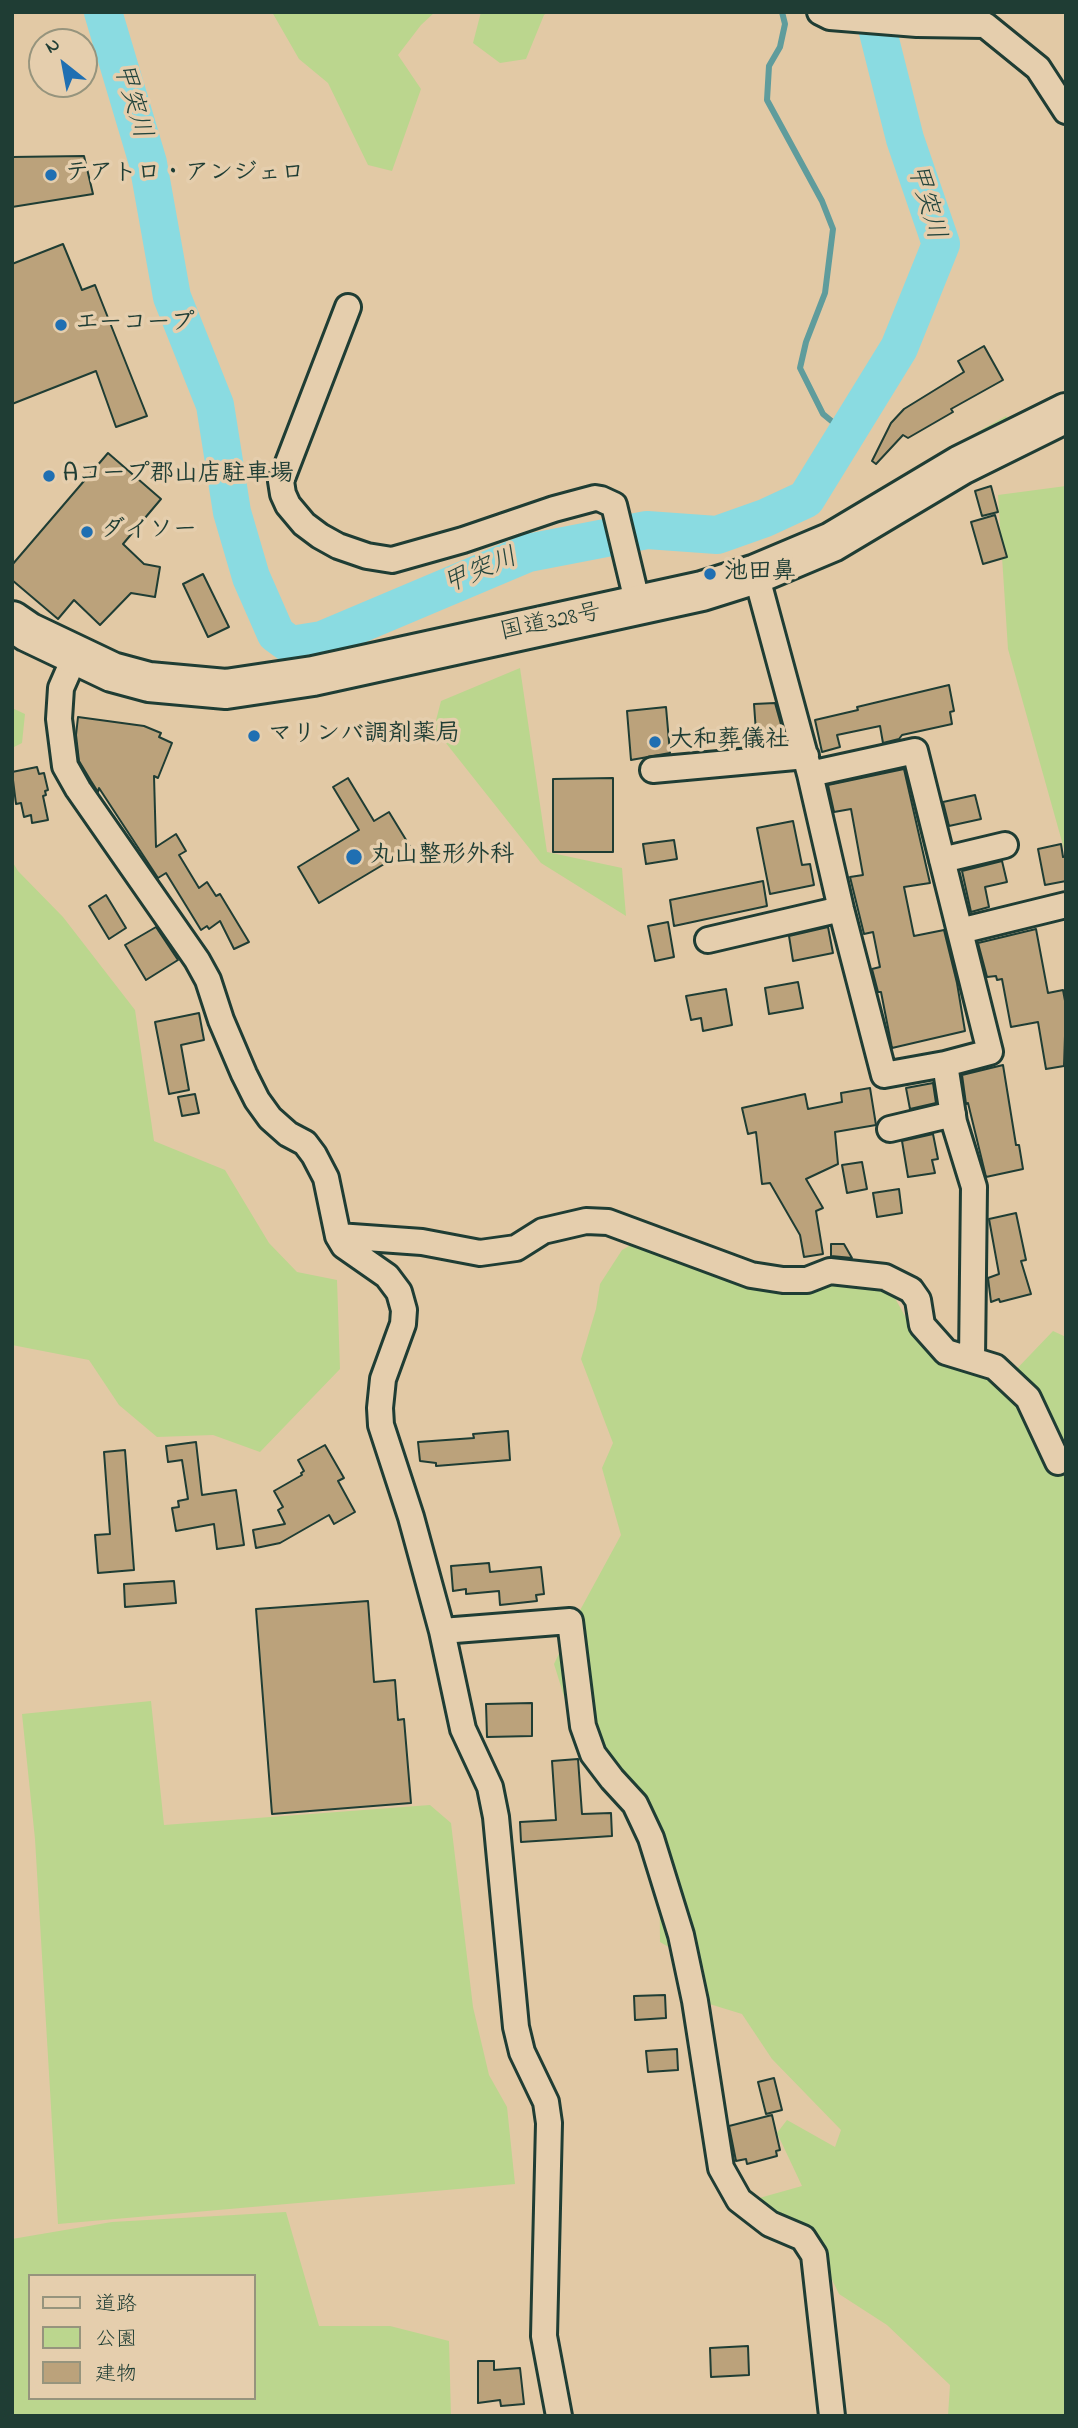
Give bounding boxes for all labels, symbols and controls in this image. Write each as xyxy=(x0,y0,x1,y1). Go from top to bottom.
north arrow xyxy=(28,28,98,98)
text: N xyxy=(40,31,65,61)
water label: 甲突川 xyxy=(104,59,156,143)
water label: 甲突川 xyxy=(898,160,950,244)
place label: テアトロ・アンジェロ xyxy=(65,161,305,189)
marker: テアトロ・アンジェロ xyxy=(43,167,59,183)
place label: エーコープ xyxy=(75,311,195,339)
marker: エーコープ xyxy=(53,317,69,333)
place label: Aコープ郡山店駐車場 xyxy=(63,462,294,490)
marker: Aコープ郡山店駐車場 xyxy=(41,468,57,484)
place label: ダイソー xyxy=(101,518,197,546)
marker: ダイソー xyxy=(79,524,95,540)
water label: 甲突川 xyxy=(439,543,523,603)
place label: 池田鼻 xyxy=(724,560,796,588)
marker: 池田鼻 xyxy=(702,566,718,582)
street label: 国道328号 xyxy=(498,599,604,649)
place label: マリンバ調剤薬局 xyxy=(268,722,460,750)
marker: マリンバ調剤薬局 xyxy=(246,728,262,744)
place label: 大和葬儀社 xyxy=(669,728,789,756)
marker: 大和葬儀社 xyxy=(647,734,663,750)
place label: 丸山整形外科 xyxy=(370,843,514,871)
marker: 丸山整形外科 xyxy=(344,847,364,867)
legend xyxy=(28,2274,256,2400)
text: 道路 xyxy=(95,2290,137,2320)
text: 公園 xyxy=(95,2325,137,2355)
text: 建物 xyxy=(95,2360,137,2390)

